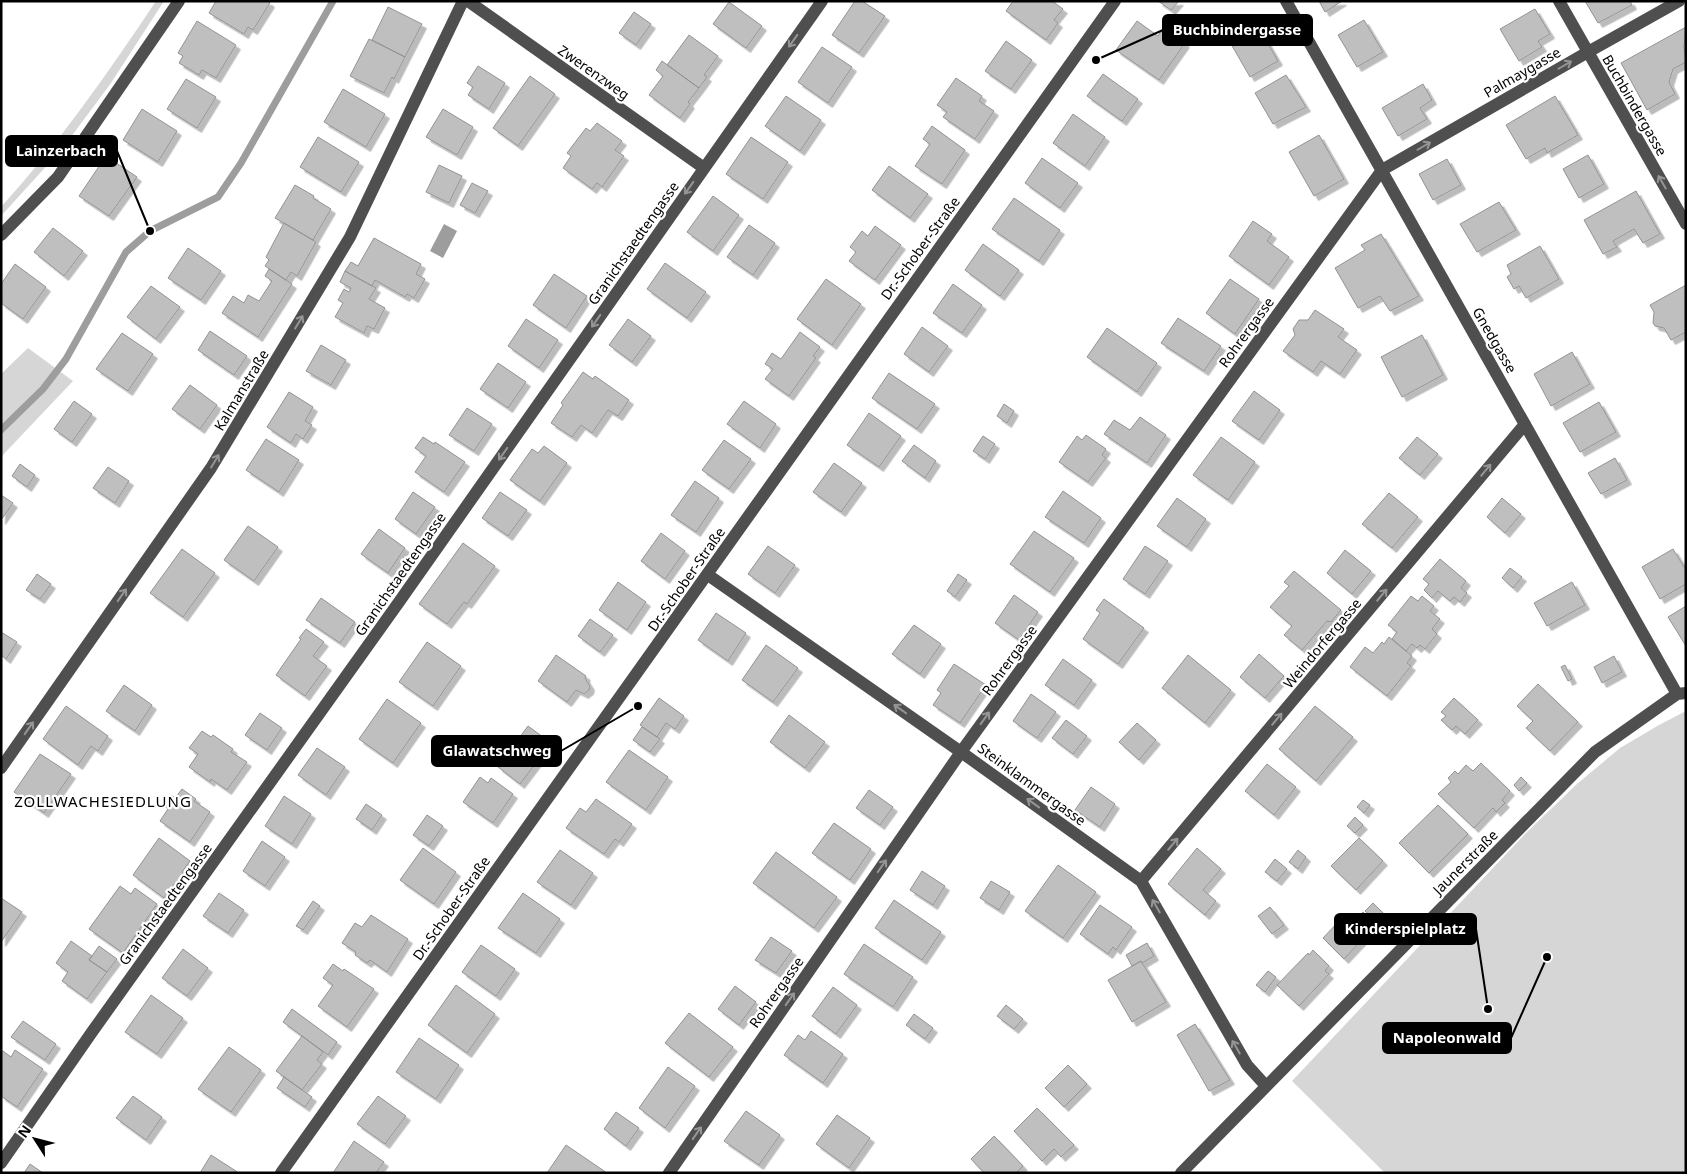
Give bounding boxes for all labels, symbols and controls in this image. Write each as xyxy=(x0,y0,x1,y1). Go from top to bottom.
callout: Buchbindergasse xyxy=(1163,15,1312,45)
text: Buchbindergasse xyxy=(1173,19,1301,39)
one-way arrow xyxy=(788,34,798,48)
street label: Zwerenzweg xyxy=(555,40,633,104)
street label: Palmaygasse xyxy=(1480,42,1564,102)
street label: Buchbindergasse xyxy=(1598,51,1672,159)
one-way arrow xyxy=(1557,60,1572,70)
callout: Lainzerbach xyxy=(6,136,117,166)
text: Lainzerbach xyxy=(16,140,106,160)
one-way arrow xyxy=(1416,141,1431,151)
one-way arrow xyxy=(1656,175,1666,190)
street label: Granichstaedtengasse xyxy=(583,177,683,309)
one-way arrow xyxy=(684,181,694,195)
street label: Dr.-Schober-Straße xyxy=(876,193,964,303)
street label: Rohrergasse xyxy=(1214,293,1278,371)
street label: Gnedgasse xyxy=(1468,304,1522,377)
one-way arrow xyxy=(591,314,601,328)
one-way arrow xyxy=(294,316,304,330)
street label: Kalmanstraße xyxy=(209,346,273,434)
one-way arrow xyxy=(498,447,508,461)
one-way arrow xyxy=(211,455,221,469)
one-way arrow xyxy=(1481,464,1492,477)
street label: Granichstaedtengasse xyxy=(350,508,450,640)
street label: Dr.-Schober-Straße xyxy=(643,523,729,635)
one-way arrow xyxy=(117,588,127,602)
one-way arrow xyxy=(1376,588,1387,601)
street label: Weindorfergasse xyxy=(1279,594,1365,692)
street label: Rohrergasse xyxy=(977,621,1041,699)
one-way arrow xyxy=(894,704,908,714)
one-way arrow xyxy=(980,712,991,725)
one-way arrow xyxy=(1272,713,1283,726)
one-way arrow xyxy=(24,721,34,735)
callout: Glawatschweg xyxy=(432,736,561,766)
street label: Steinklammergasse xyxy=(974,738,1090,830)
text: Glawatschweg xyxy=(443,740,551,760)
district label: ZOLLWACHESIEDLUNG xyxy=(14,791,192,811)
one-way arrow xyxy=(1026,798,1040,808)
street label: Jaunerstraße xyxy=(1427,825,1502,900)
one-way arrow xyxy=(1167,837,1178,850)
street label: Granichstaedtengasse xyxy=(114,839,216,969)
street label: Dr.-Schober-Straße xyxy=(408,852,494,964)
one-way arrow xyxy=(877,859,887,873)
one-way arrow xyxy=(1150,900,1160,914)
callout: Kinderspielplatz xyxy=(1335,914,1476,944)
text: Kinderspielplatz xyxy=(1344,918,1466,938)
street label: Rohrergasse xyxy=(745,953,808,1031)
one-way arrow xyxy=(785,992,795,1006)
callout: Napoleonwald xyxy=(1383,1023,1511,1053)
text: Napoleonwald xyxy=(1393,1027,1501,1047)
one-way arrow xyxy=(1231,1041,1241,1055)
north arrow xyxy=(10,1114,60,1164)
text: N xyxy=(13,1121,35,1141)
one-way arrow xyxy=(692,1126,702,1140)

